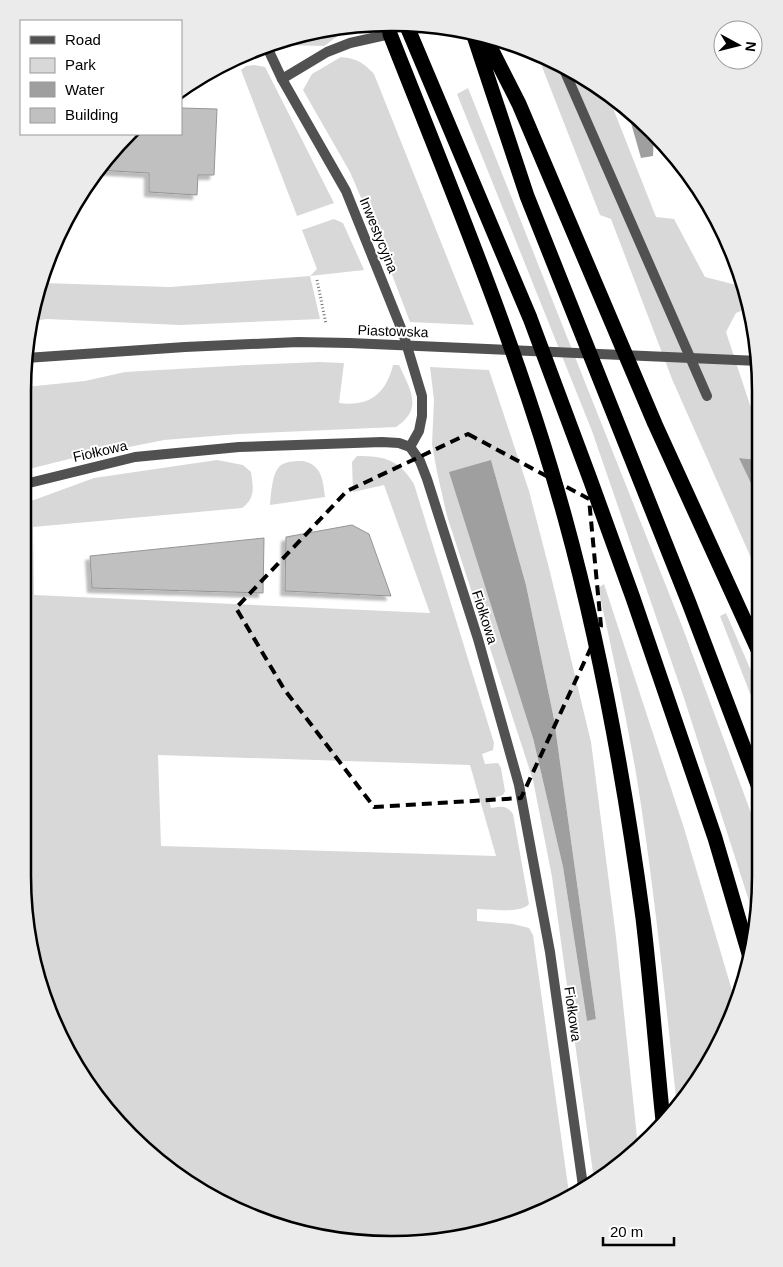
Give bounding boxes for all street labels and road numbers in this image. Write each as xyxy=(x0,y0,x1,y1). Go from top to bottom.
street label: Inwestycyjna xyxy=(357,195,402,275)
street label: Piastowska xyxy=(357,322,429,340)
street label: Fiołkowa xyxy=(71,437,129,465)
street label: Fiołkowa xyxy=(469,588,501,646)
street label: Fiołkowa xyxy=(561,986,585,1043)

